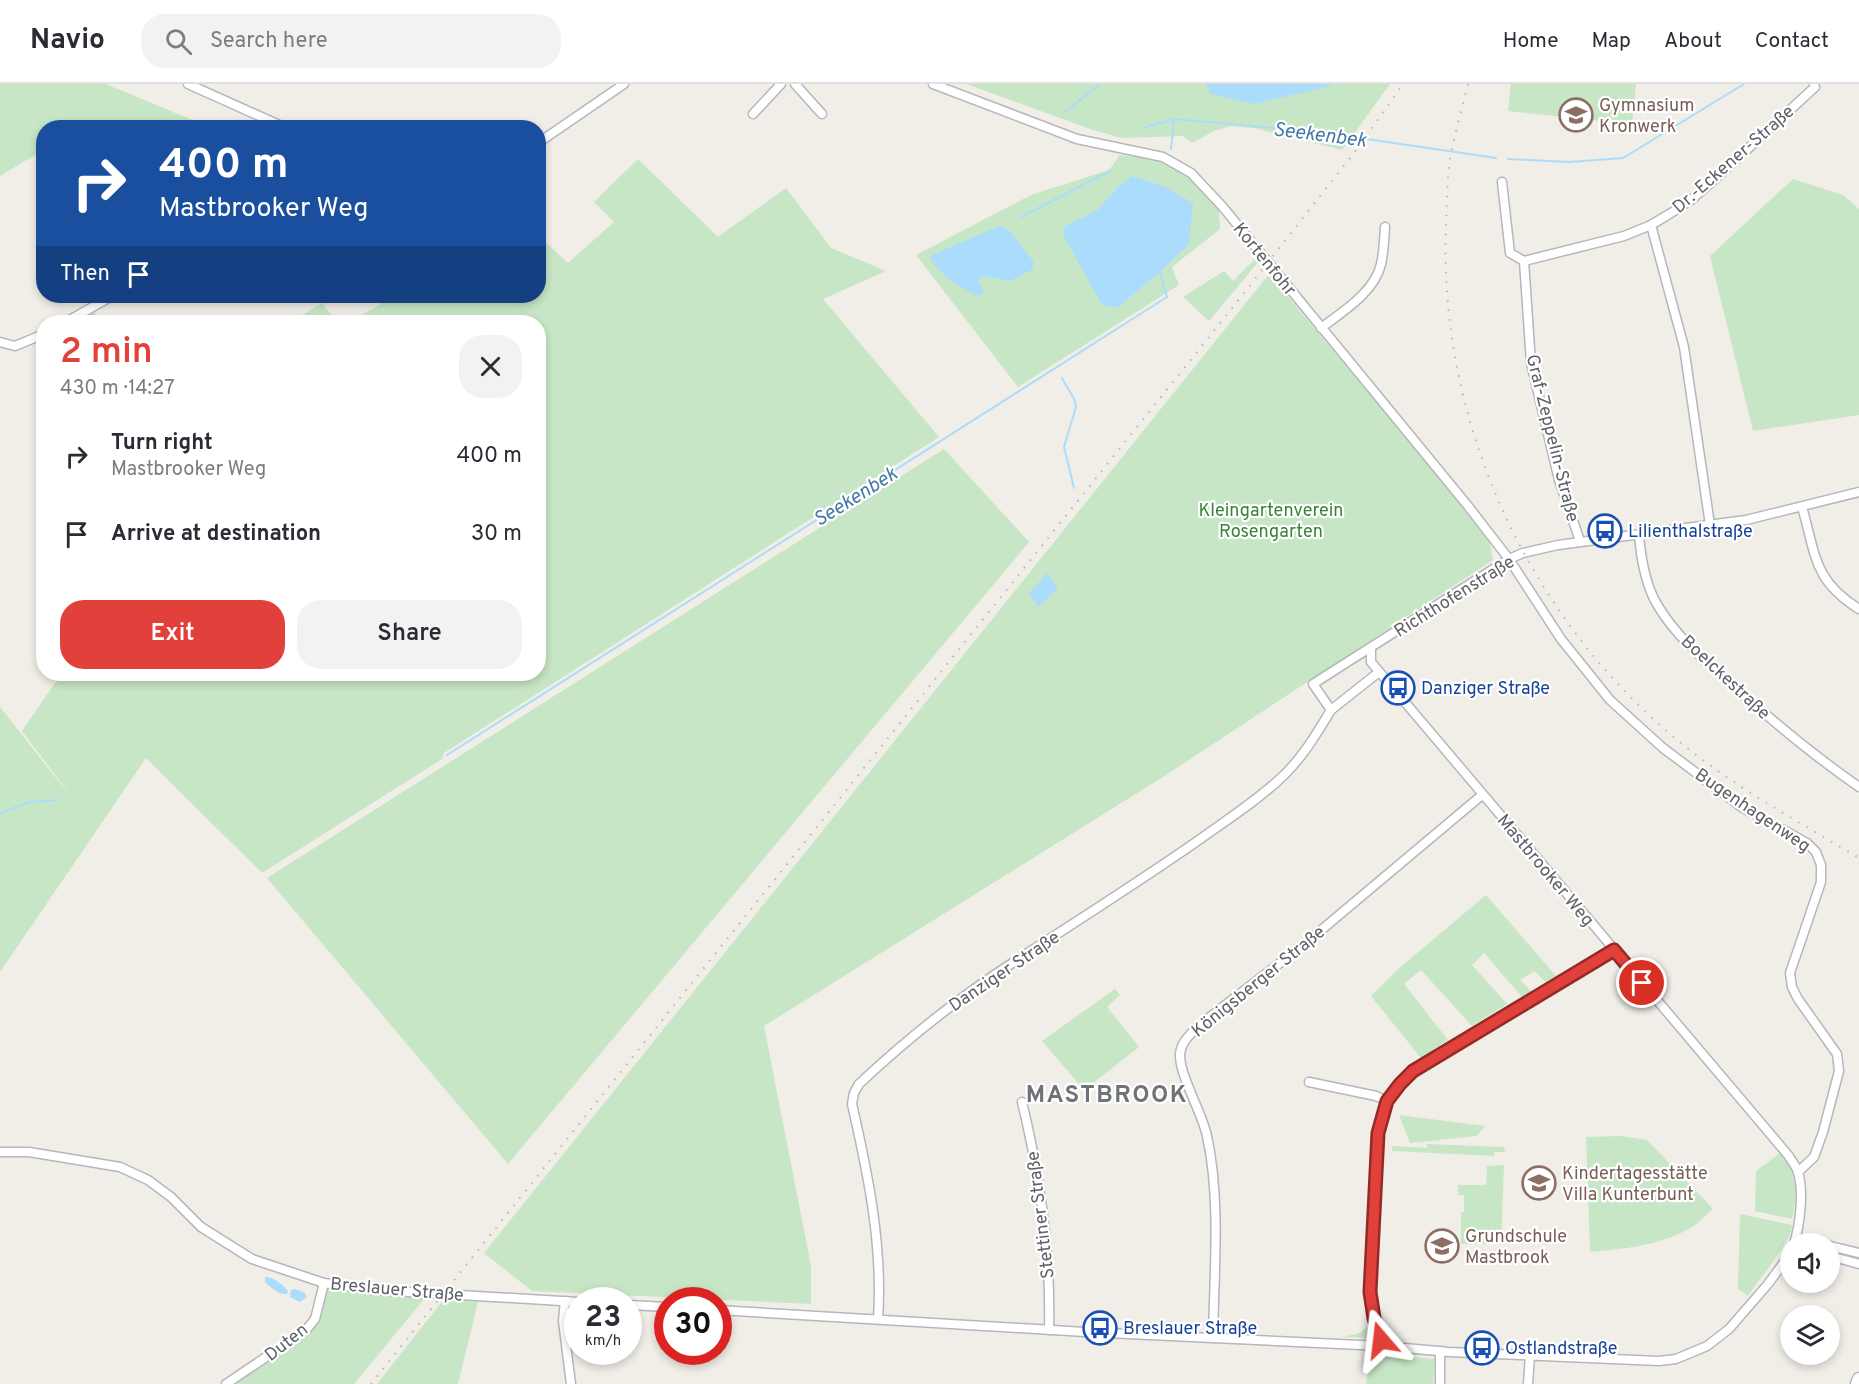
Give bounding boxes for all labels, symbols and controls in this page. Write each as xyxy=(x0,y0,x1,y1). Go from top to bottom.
search box xyxy=(141,14,561,68)
text: Navio xyxy=(30,23,105,59)
icon: search xyxy=(162,25,195,58)
text: Search here xyxy=(210,28,327,55)
text: Home xyxy=(1503,28,1559,55)
text: Map xyxy=(1592,28,1631,55)
text: About xyxy=(1664,28,1722,55)
text: Contact xyxy=(1755,28,1829,55)
place label: Gymnasium Kronwerk xyxy=(1599,95,1694,139)
school or university icon: Gymnasium Kronwerk xyxy=(1558,97,1594,133)
street label: Dr.-Eckener-Straße xyxy=(1668,101,1800,219)
water label: Seekenbek xyxy=(1271,117,1369,155)
text: 400 m xyxy=(159,140,289,193)
icon: right xyxy=(60,144,138,222)
text: Mastbrooker Weg xyxy=(159,192,369,226)
street label: Kortenfohr xyxy=(1227,218,1301,301)
icon: arrive xyxy=(122,258,155,291)
text: Then xyxy=(60,261,110,288)
text: 2 min xyxy=(60,330,153,376)
button: close xyxy=(459,335,522,398)
street label: Graf-Zeppelin-Straße xyxy=(1520,352,1583,524)
text: 430 m · 14:27 xyxy=(60,376,175,402)
text: Turn right xyxy=(111,430,213,457)
icon: right xyxy=(60,440,93,473)
text: 400 m xyxy=(456,443,522,470)
text: Mastbrooker Weg xyxy=(111,457,266,483)
water label: Seekenbek xyxy=(809,461,904,534)
park label: Kleingartenverein Rosengarten xyxy=(1198,500,1344,544)
bus stop icon: Lilienthalstraße xyxy=(1587,513,1623,549)
icon: arrive xyxy=(60,518,93,551)
text: Arrive at destination xyxy=(111,521,321,548)
text: 30 m xyxy=(471,521,522,548)
place label: Lilienthalstraße xyxy=(1628,521,1753,544)
street label: Richthofenstraße xyxy=(1390,551,1519,644)
button: Exit xyxy=(60,600,285,669)
button: Share xyxy=(297,600,522,669)
street label: Boelckestraße xyxy=(1675,631,1775,725)
bus stop icon: Danziger Straße xyxy=(1380,670,1416,706)
place label: Danziger Straße xyxy=(1421,678,1550,701)
street label: Bugenhagenweg xyxy=(1690,764,1814,858)
street label: Mastbrooker Weg xyxy=(1491,810,1599,932)
street label: Königsberger Straße xyxy=(1187,921,1330,1043)
street label: Danziger Straße xyxy=(945,927,1065,1018)
pin xyxy=(1616,957,1667,1008)
icon: arrive xyxy=(1625,966,1658,999)
district label: MASTBROOK xyxy=(1026,1081,1188,1111)
street label: Stettiner Straße xyxy=(1022,1150,1061,1280)
place label: Kindertagesstätte Villa Kunterbunt xyxy=(1562,1163,1708,1207)
school or university icon: Kindertagesstätte Villa Kunterbunt xyxy=(1521,1165,1557,1201)
place label: Grundschule Mastbrook xyxy=(1465,1226,1567,1270)
school or university icon: Grundschule Mastbrook xyxy=(1424,1228,1460,1264)
map controls xyxy=(1780,1233,1840,1365)
button: sound xyxy=(1780,1233,1840,1293)
street label: Breslauer Straße xyxy=(329,1273,465,1308)
speed limit sign: 30 xyxy=(654,1287,732,1365)
text: 23 xyxy=(585,1300,621,1337)
button: layers xyxy=(1780,1305,1840,1365)
position arrow xyxy=(1349,1308,1413,1372)
bus stop icon: Breslauer Straße xyxy=(1082,1310,1118,1346)
place label: Breslauer Straße xyxy=(1123,1318,1257,1341)
street label: Duten xyxy=(261,1319,313,1367)
bus stop icon: Ostlandstraße xyxy=(1464,1330,1500,1366)
text: km/h xyxy=(585,1332,621,1351)
place label: Ostlandstraße xyxy=(1505,1338,1617,1361)

